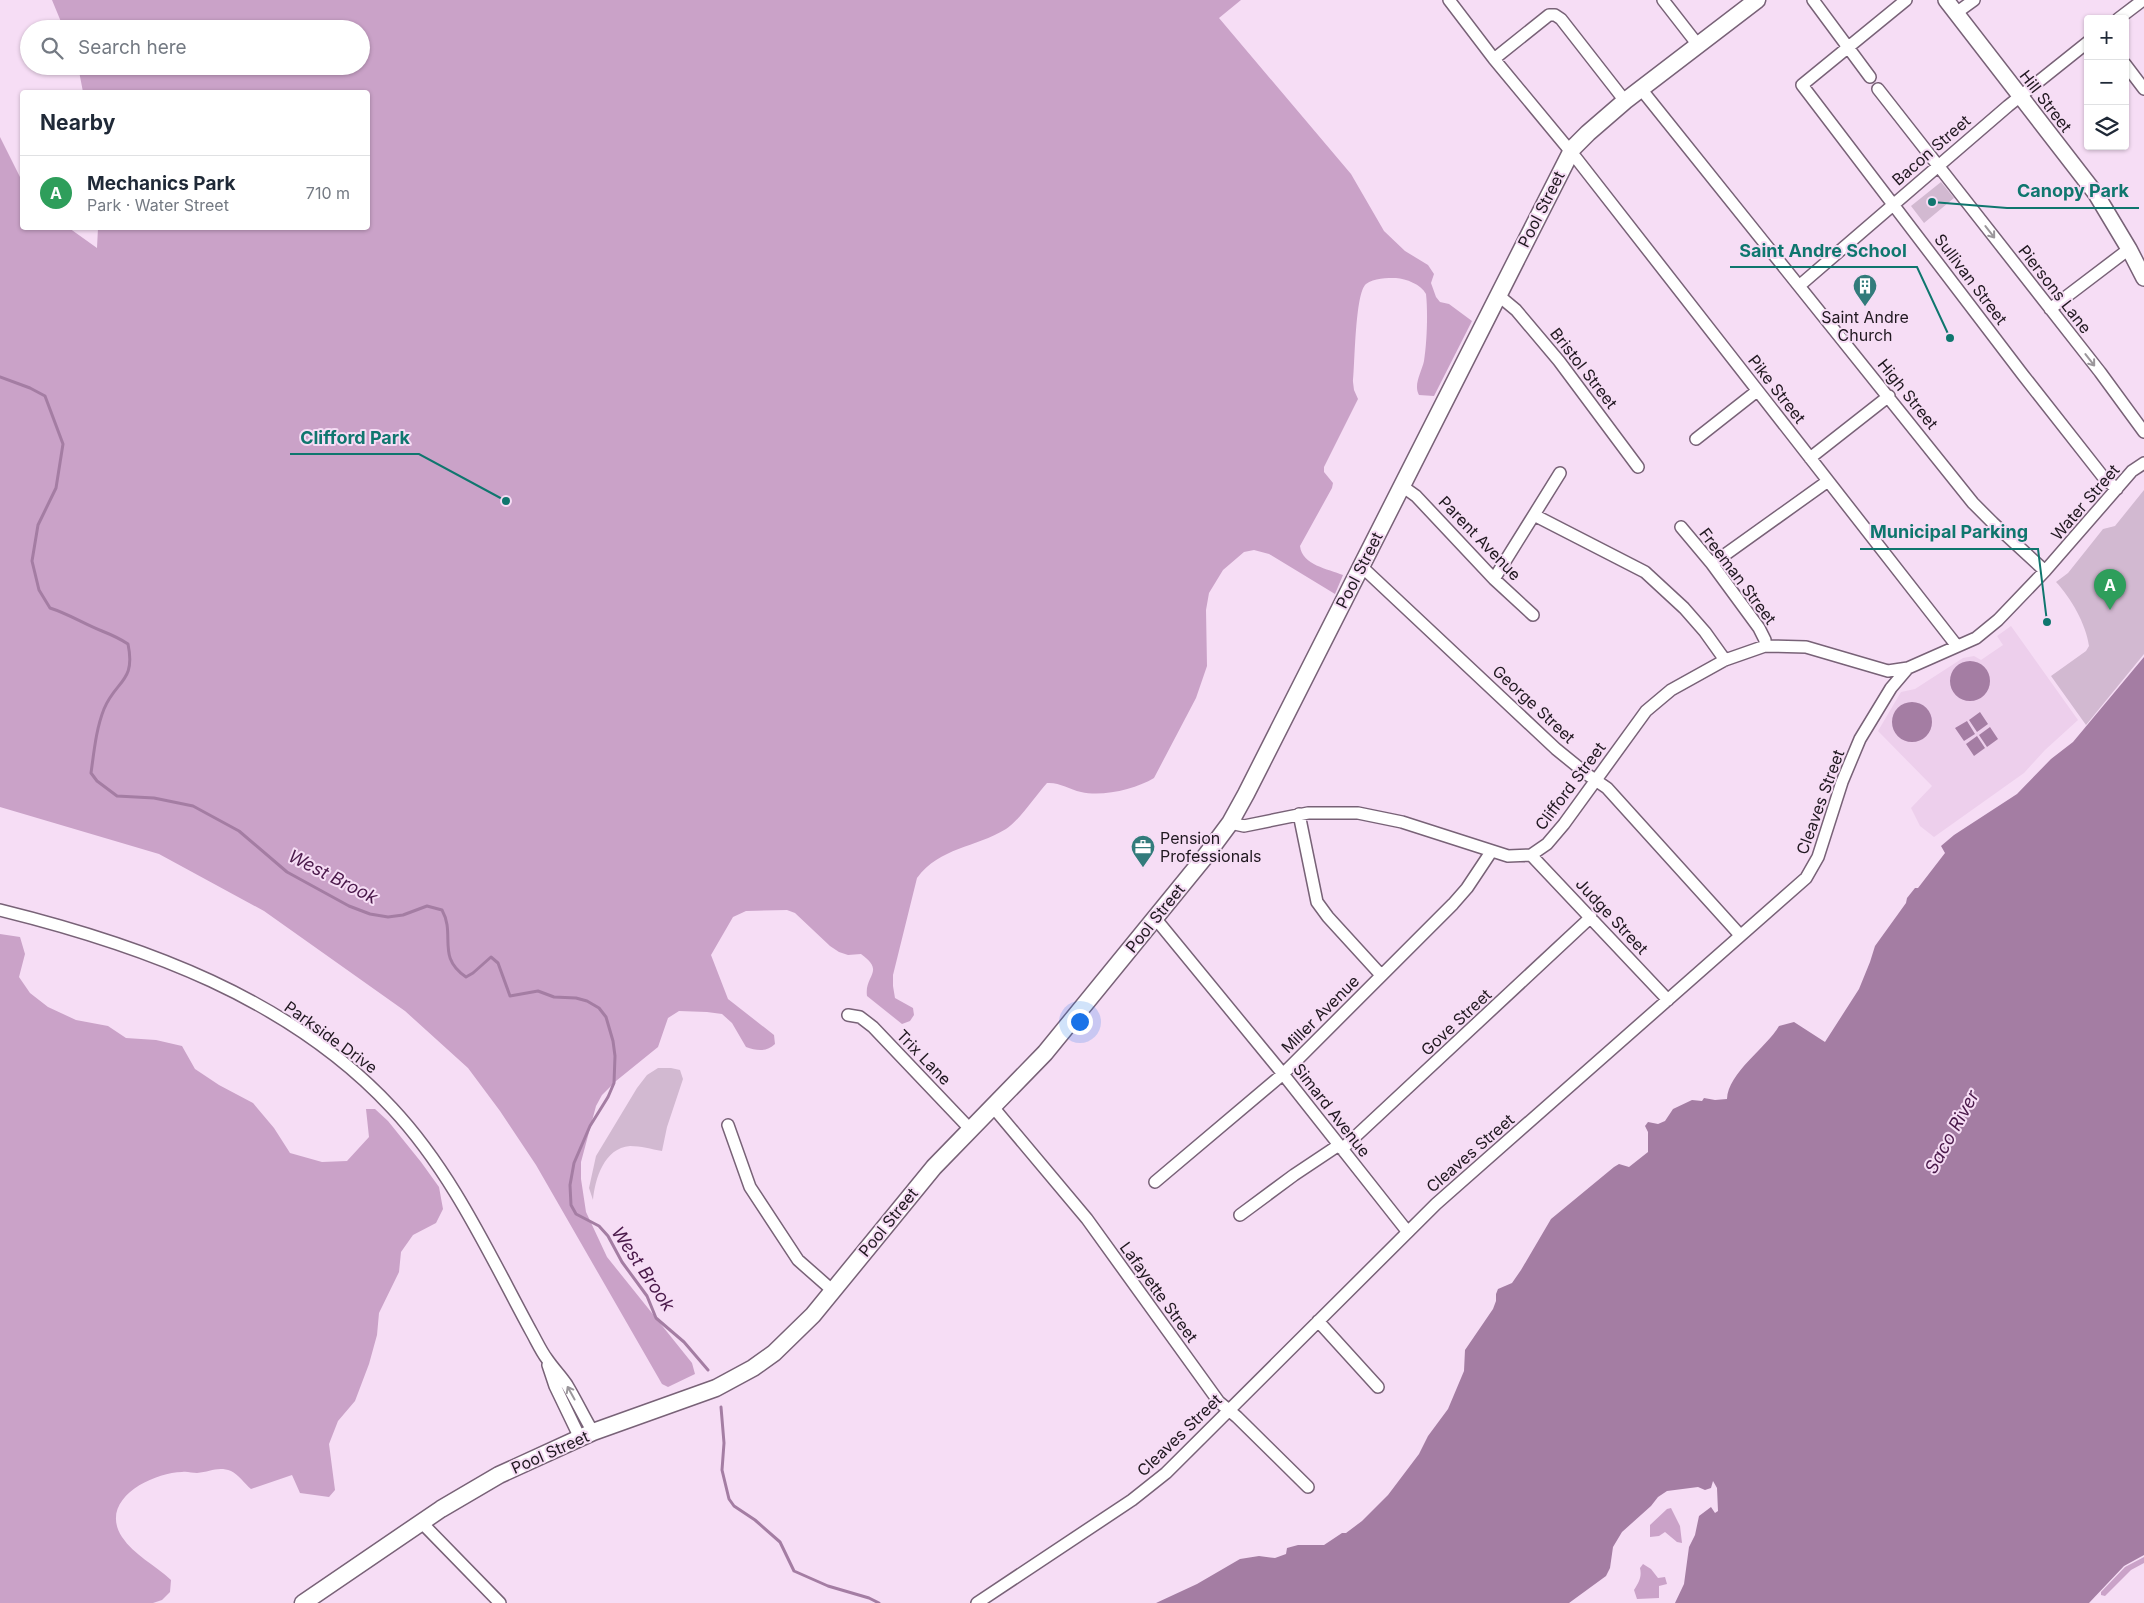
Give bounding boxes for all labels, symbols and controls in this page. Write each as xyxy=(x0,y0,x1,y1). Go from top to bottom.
map controls xyxy=(2084,15,2129,150)
button: + xyxy=(2084,15,2129,60)
search box xyxy=(20,20,370,75)
icon: search xyxy=(38,34,66,62)
text: Search here xyxy=(78,36,187,59)
button: − xyxy=(2084,60,2129,105)
street label: Hill Street xyxy=(2016,66,2076,136)
button: layers xyxy=(2084,105,2129,150)
text: Nearby xyxy=(40,110,115,135)
street label: Bacon Street xyxy=(1888,111,1974,189)
street label: Pool Street xyxy=(1513,168,1569,250)
text: Mechanics Park xyxy=(87,172,236,195)
callout: Canopy Park xyxy=(2007,175,2139,208)
text: Canopy Park xyxy=(2017,180,2130,201)
text: A xyxy=(50,183,62,203)
text: 710 m xyxy=(306,183,350,203)
text: Park · Water Street xyxy=(87,195,229,215)
one-way arrow xyxy=(1984,225,1995,238)
street label: Sullivan Street xyxy=(1930,230,2012,328)
callout: Saint Andre School xyxy=(1730,234,1917,267)
text: Saint Andre School xyxy=(1739,240,1907,261)
street label: Piersons Lane xyxy=(2014,241,2096,337)
building icon: Saint Andre Church xyxy=(1852,273,1878,307)
place label: Saint Andre Church xyxy=(1821,307,1909,345)
street label: Bristol Street xyxy=(1546,324,1622,412)
street label: Pike Street xyxy=(1744,351,1810,427)
one-way arrow xyxy=(2085,353,2095,367)
street label: High Street xyxy=(1874,355,1942,433)
callout: Clifford Park xyxy=(290,421,419,454)
text: Clifford Park xyxy=(300,427,410,448)
street label: Water Street xyxy=(2047,460,2123,544)
street label: Parent Avenue xyxy=(1435,492,1525,584)
callout: Municipal Parking xyxy=(1860,516,2038,549)
text: Municipal Parking xyxy=(1870,521,2028,542)
street label: Freeman Street xyxy=(1695,524,1781,628)
street label: Pool Street xyxy=(1331,529,1387,611)
pin: A xyxy=(2094,569,2126,610)
street label: George Street xyxy=(1489,661,1579,747)
street label: Clifford Street xyxy=(1530,738,1610,834)
street label: Cleaves Street xyxy=(1792,747,1848,857)
place label: Pension Professionals xyxy=(1160,828,1261,866)
office icon: Pension Professionals xyxy=(1130,834,1156,868)
water label: West Brook xyxy=(285,845,382,909)
street label: Judge Street xyxy=(1572,874,1652,958)
street label: Pool Street xyxy=(1121,880,1189,956)
street label: Miller Avenue xyxy=(1277,971,1363,1057)
street label: Gove Street xyxy=(1417,984,1495,1060)
street label: Parkside Drive xyxy=(281,997,381,1077)
your location xyxy=(1067,1009,1093,1035)
street label: Trix Lane xyxy=(893,1025,955,1089)
street label: Simard Avenue xyxy=(1289,1059,1375,1161)
water label: Saco River xyxy=(1920,1086,1984,1177)
street label: Cleaves Street xyxy=(1422,1109,1518,1197)
street label: Pool Street xyxy=(854,1184,922,1260)
water label: West Brook xyxy=(607,1222,680,1316)
street label: Lafayette Street xyxy=(1116,1238,1202,1346)
one-way arrow xyxy=(566,1386,575,1401)
street label: Cleaves Street xyxy=(1133,1390,1225,1480)
street label: Pool Street xyxy=(508,1426,592,1478)

